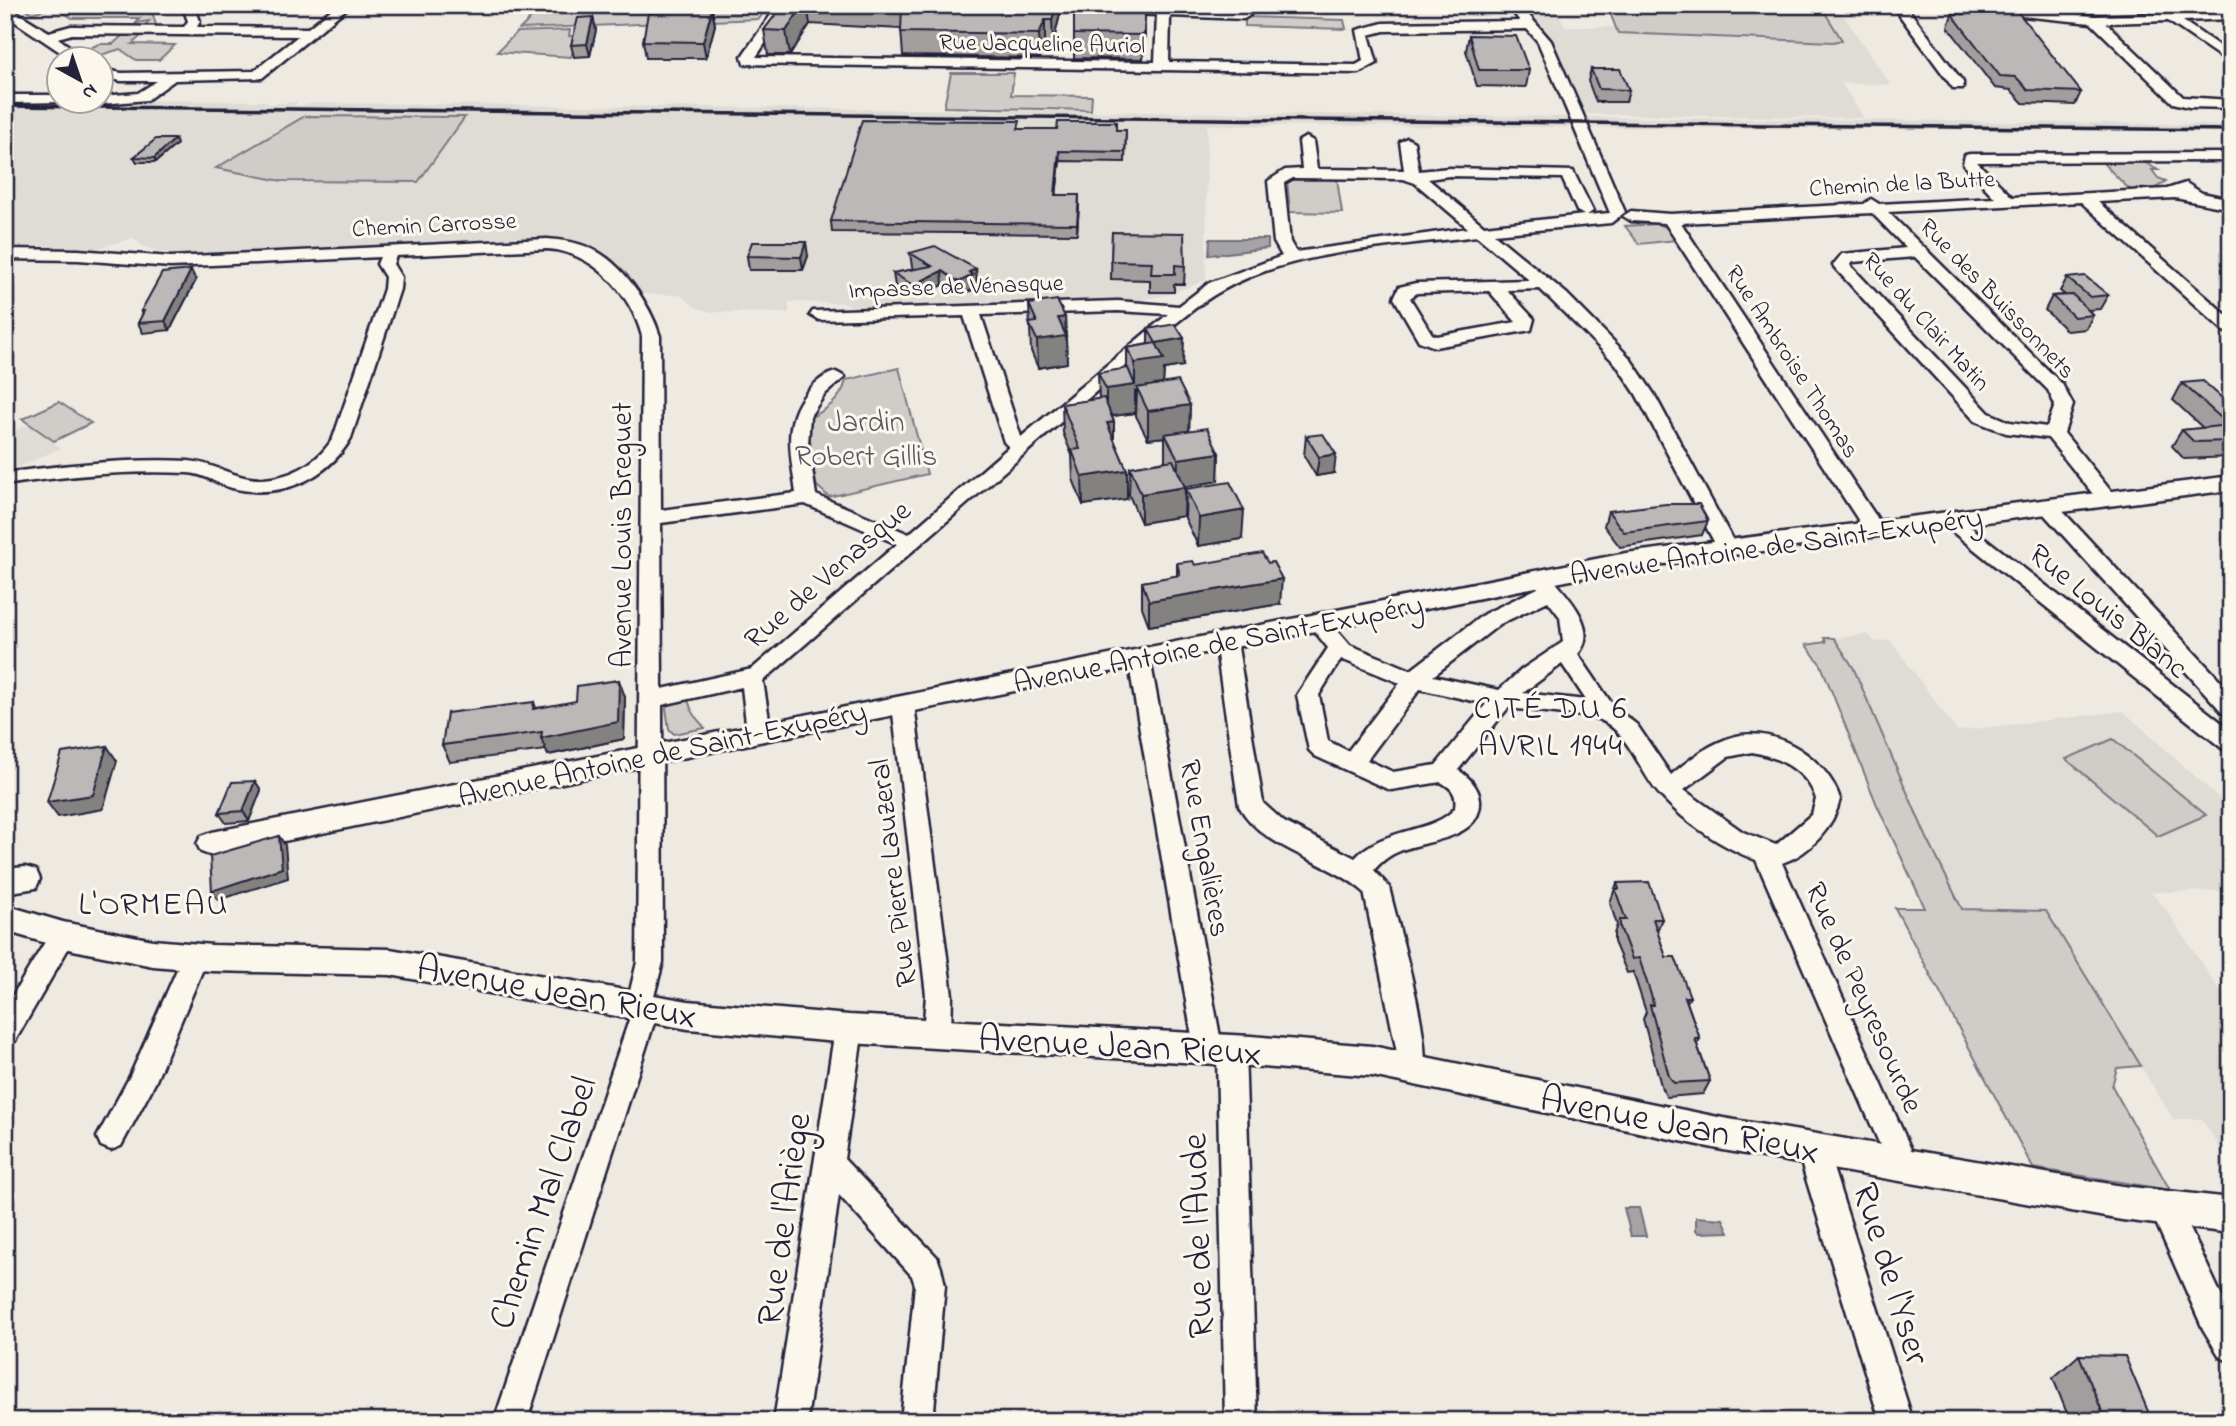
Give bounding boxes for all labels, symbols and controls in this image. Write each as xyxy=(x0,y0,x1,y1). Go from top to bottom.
street label: Rue Jacqueline Auriol xyxy=(939,26,1145,65)
north arrow xyxy=(46,46,116,116)
text: N xyxy=(76,77,103,106)
street label: Chemin de la Butte xyxy=(1808,163,1996,208)
street label: Chemin Carrosse xyxy=(351,205,518,248)
street label: Rue des Buissonnets xyxy=(1910,211,2082,388)
street label: Rue du Clair Matin xyxy=(1853,245,1997,400)
street label: Rue Ambroise Thomas xyxy=(1715,259,1867,466)
street label: Impasse de Vénasque xyxy=(848,267,1064,310)
street label: Avenue Louis Breguet xyxy=(602,402,646,668)
park label: Jardin Robert Gillis xyxy=(795,402,937,480)
street label: Rue de Venasque xyxy=(736,491,923,661)
street label: Avenue Antoine de Saint-Exupéry xyxy=(1567,497,1986,599)
street label: Rue Louis Blanc xyxy=(2018,534,2197,691)
street label: Avenue Antoine de Saint-Exupéry xyxy=(1010,585,1427,707)
district label: CITÉ DU 6 AVRIL 1944 xyxy=(1474,687,1628,771)
street label: Avenue Antoine de Saint-Exupéry xyxy=(454,691,871,821)
street label: Rue Pierre Lauzeral xyxy=(859,756,931,989)
street label: Rue Engalières xyxy=(1166,756,1240,941)
street label: Rue de Peyresourde xyxy=(1792,876,1933,1121)
district label: L'ORMEAU xyxy=(79,882,229,930)
street label: Avenue Jean Rieux xyxy=(412,943,700,1045)
street label: Avenue Jean Rieux xyxy=(977,1014,1263,1082)
street label: Chemin Mal Clabel xyxy=(476,1070,613,1337)
street label: Avenue Jean Rieux xyxy=(1535,1073,1823,1180)
street label: Rue de l'Ariège xyxy=(744,1109,828,1330)
street label: Rue de l'Aude xyxy=(1169,1132,1231,1339)
street label: Rue de l'Yser xyxy=(1836,1176,1943,1372)

